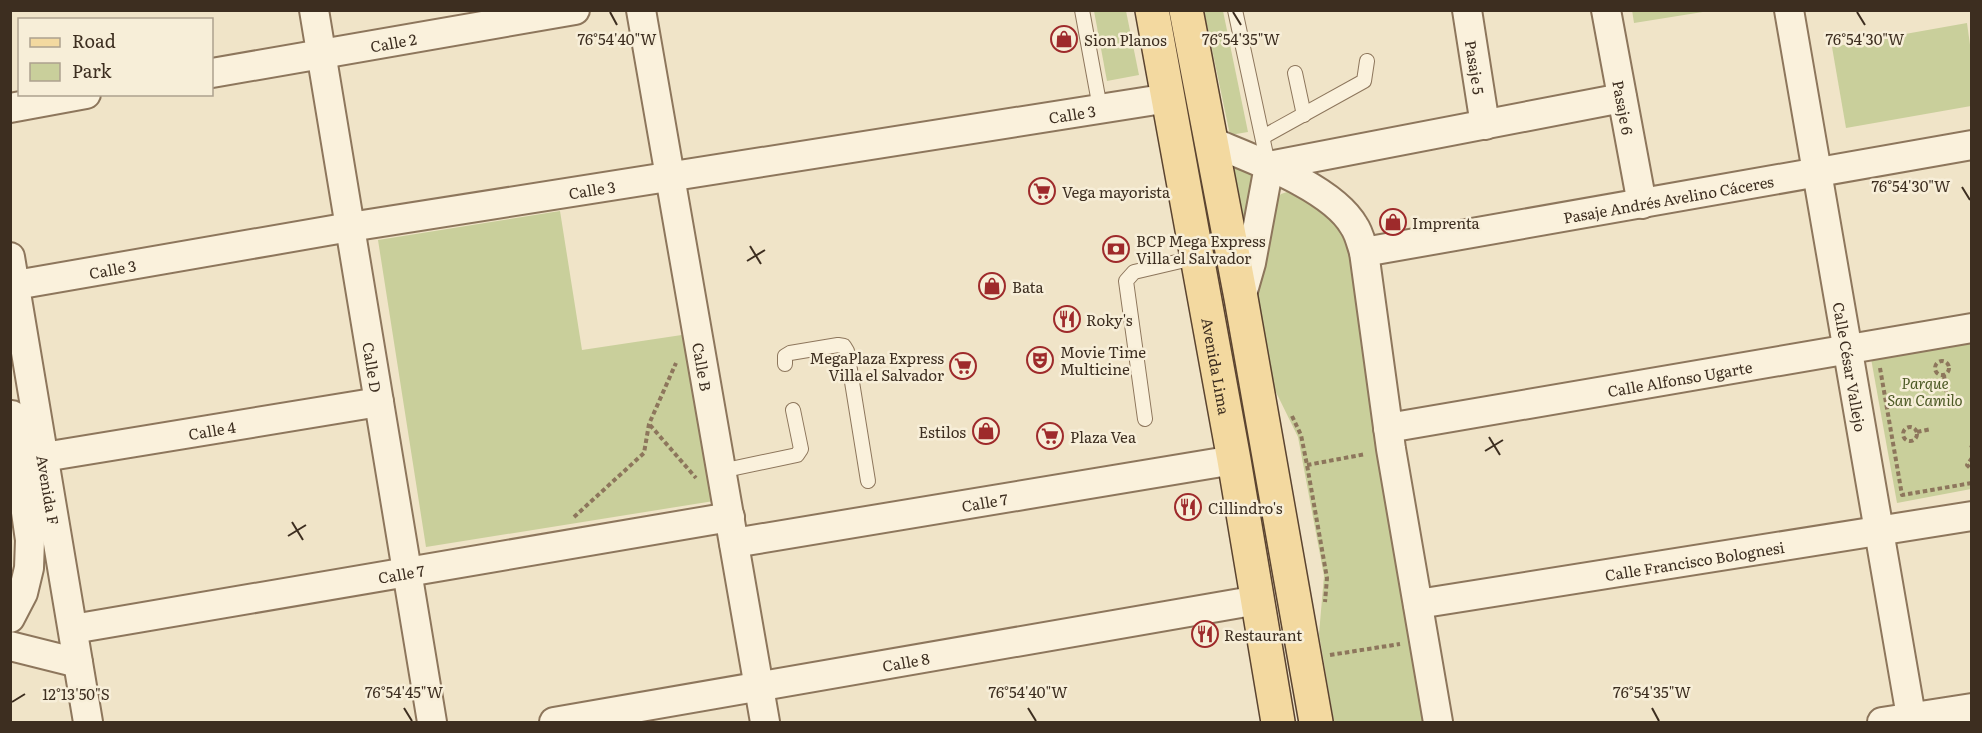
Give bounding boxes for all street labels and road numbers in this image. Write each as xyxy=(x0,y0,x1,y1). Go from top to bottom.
street label: Calle 2 xyxy=(368,26,419,57)
street label: Pasaje 5 xyxy=(1460,39,1492,96)
street label: Pasaje 6 xyxy=(1608,78,1640,137)
street label: Calle 3 xyxy=(1047,98,1097,128)
street label: Pasaje Andrés Avelino Cáceres xyxy=(1561,169,1776,228)
street label: Calle 3 xyxy=(567,174,617,204)
street label: Calle 3 xyxy=(87,253,138,284)
street label: Calle César Vallejo xyxy=(1828,300,1873,434)
street label: Avenida Lima xyxy=(1197,316,1237,417)
street label: Calle D xyxy=(358,340,389,394)
street label: Calle B xyxy=(688,340,719,393)
street label: Calle Alfonso Ugarte xyxy=(1606,354,1754,402)
street label: Calle 4 xyxy=(186,414,237,445)
street label: Avenida F xyxy=(32,453,66,526)
street label: Calle 7 xyxy=(960,486,1010,517)
street label: Calle Francisco Bolognesi xyxy=(1603,534,1786,586)
street label: Calle 7 xyxy=(376,558,427,588)
street label: Calle 8 xyxy=(880,646,931,676)

